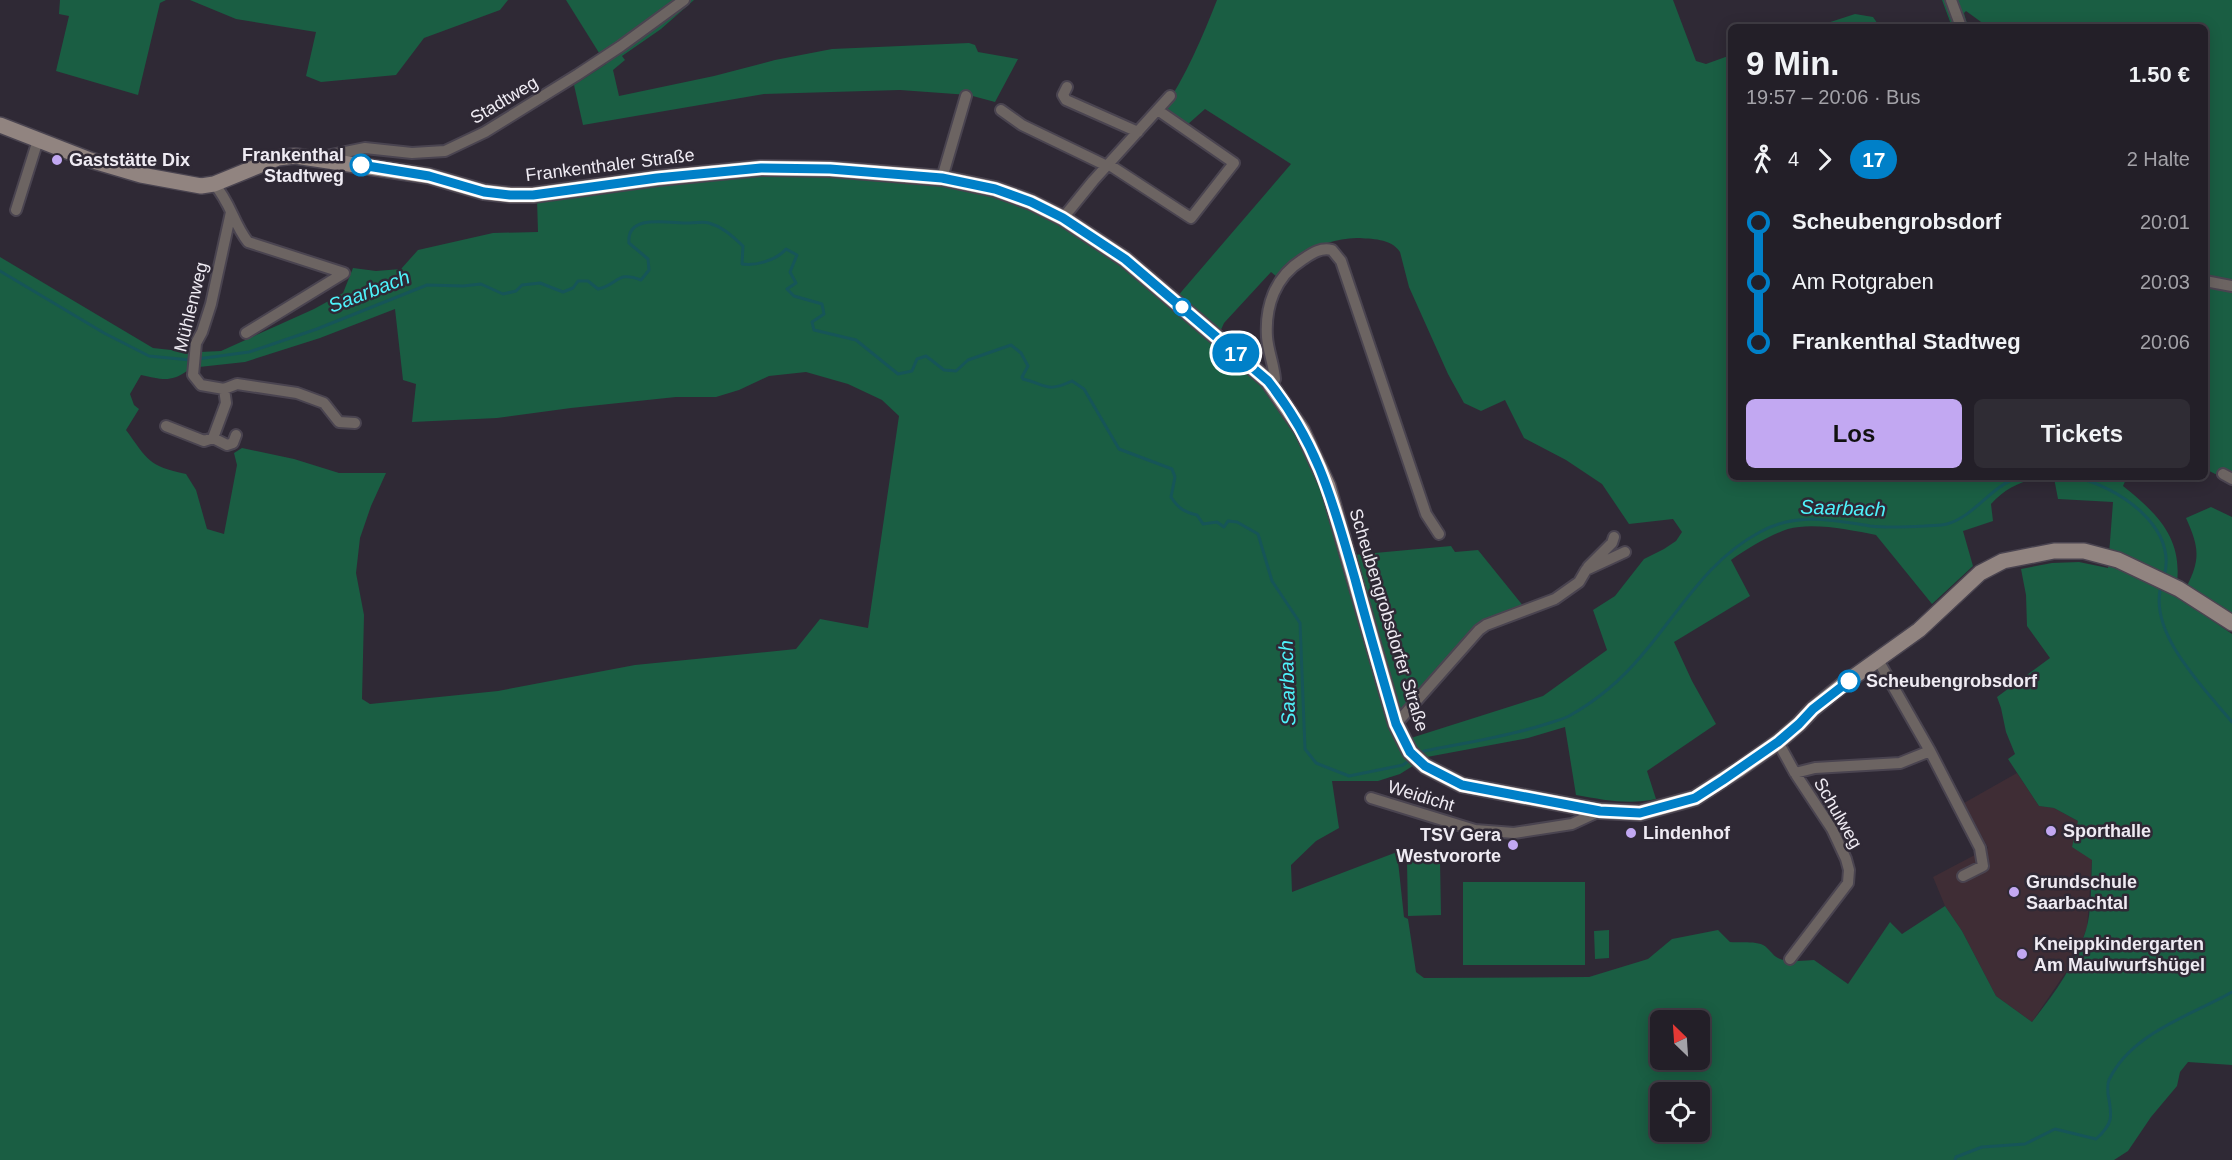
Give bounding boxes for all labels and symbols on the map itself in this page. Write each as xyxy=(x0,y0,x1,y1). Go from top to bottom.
street label: Stadtweg xyxy=(467,72,541,128)
place label: Frankenthal Stadtweg xyxy=(242,145,344,186)
street label: Frankenthaler Straße xyxy=(524,145,696,185)
place label: Gaststätte Dix xyxy=(69,150,190,170)
marker: Gaststätte Dix xyxy=(50,153,64,167)
marker: Frankenthal Stadtweg xyxy=(350,154,372,176)
street label: Mühlenweg xyxy=(170,260,212,354)
water label: Saarbach xyxy=(325,265,413,317)
unlabelled marker xyxy=(1173,298,1191,316)
line badge: 17 xyxy=(1209,334,1263,372)
water label: Saarbach xyxy=(1800,496,1886,520)
street label: Scheubengrobsdorfer Straße xyxy=(1346,506,1432,734)
water label: Saarbach xyxy=(1275,640,1299,726)
marker: Scheubengrobsdorf xyxy=(1838,670,1860,692)
place label: Scheubengrobsdorf xyxy=(1866,671,2038,691)
street label: Schulweg xyxy=(1810,774,1866,852)
street label: Weidicht xyxy=(1385,776,1457,816)
place label: Sporthalle xyxy=(2063,821,2151,841)
place label: Lindenhof xyxy=(1643,823,1731,843)
marker: Sporthalle xyxy=(2044,824,2058,838)
place label: TSV Gera Westvororte xyxy=(1396,825,1502,866)
marker: Lindenhof xyxy=(1624,826,1638,840)
marker: TSV Gera Westvororte xyxy=(1506,838,1520,852)
place label: Grundschule Saarbachtal xyxy=(2026,872,2137,913)
marker: Grundschule Saarbachtal xyxy=(2007,885,2021,899)
place label: Kneippkindergarten Am Maulwurfshügel xyxy=(2034,934,2205,975)
marker: Kneippkindergarten Am Maulwurfshügel xyxy=(2015,947,2029,961)
north arrow xyxy=(1650,1010,1710,1070)

